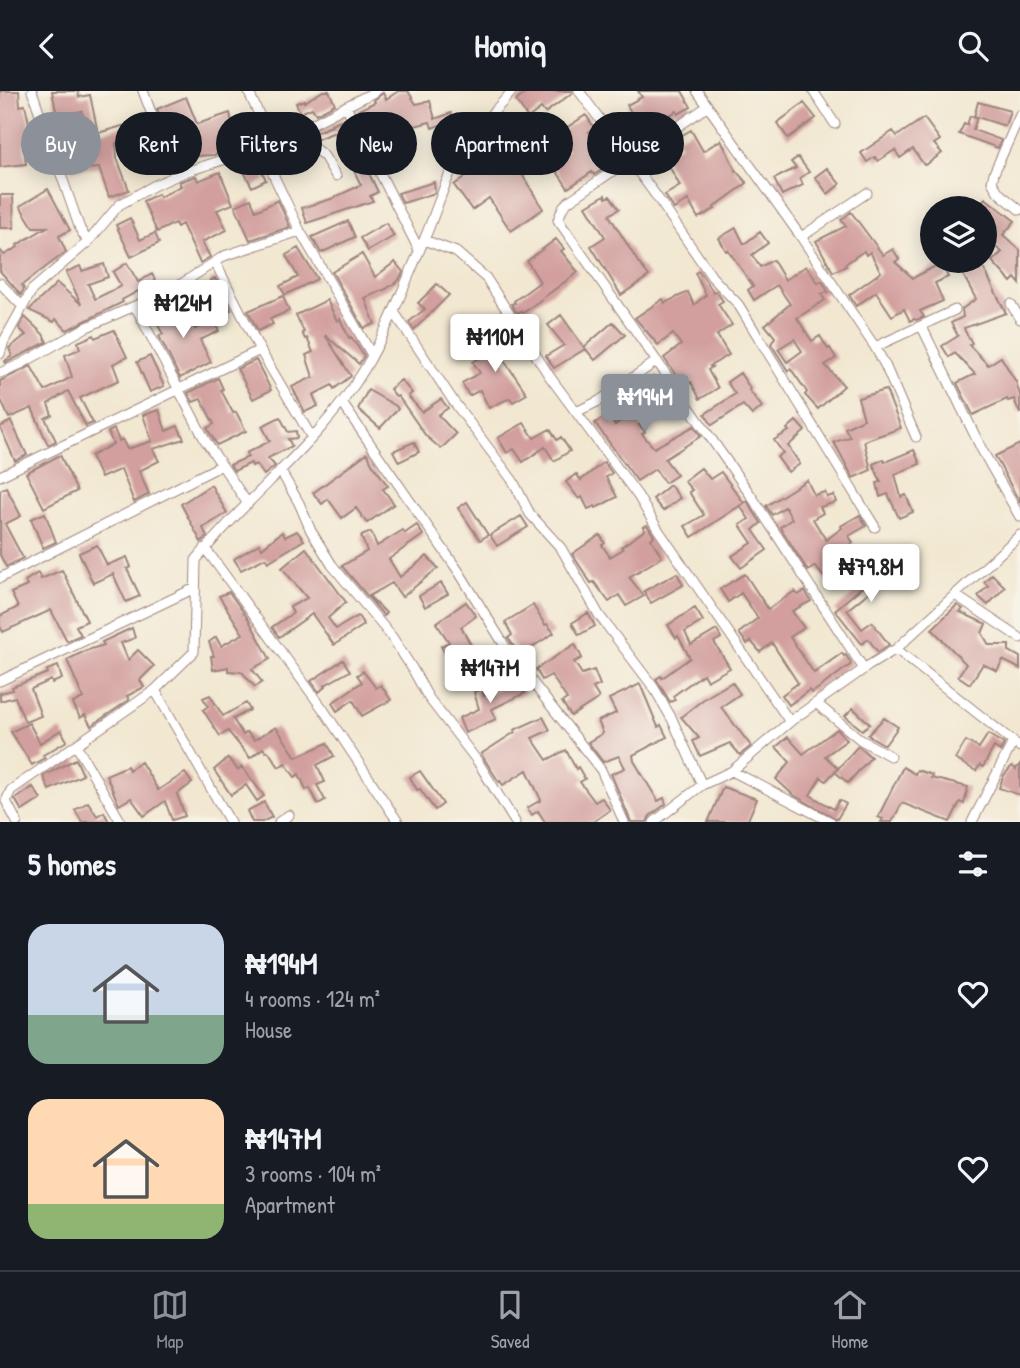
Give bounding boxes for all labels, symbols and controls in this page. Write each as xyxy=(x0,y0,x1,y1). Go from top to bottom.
text: Homiq xyxy=(474,24,546,67)
icon: back xyxy=(28,27,66,65)
icon: search xyxy=(954,27,992,65)
chip: Buy xyxy=(21,112,101,175)
chip: Rent xyxy=(115,112,202,175)
chip: Filters xyxy=(216,112,322,175)
chip: New xyxy=(336,112,417,175)
chip: Apartment xyxy=(431,112,573,175)
chip: House xyxy=(587,112,684,175)
map controls xyxy=(920,196,997,273)
button: layers xyxy=(920,196,997,273)
pin: ₦124M xyxy=(134,281,232,340)
text: ₦124M xyxy=(154,287,212,318)
pin: ₦110M xyxy=(446,315,544,374)
text: ₦110M xyxy=(466,321,524,352)
pin: ₦194M xyxy=(596,375,694,434)
text: ₦194M xyxy=(617,381,673,412)
pin: ₦79.8M xyxy=(814,545,928,604)
text: ₦79.8M xyxy=(838,551,904,582)
pin: ₦147M xyxy=(441,645,539,705)
text: ₦147M xyxy=(461,652,519,683)
text: 5 homes xyxy=(28,844,116,884)
icon: filters xyxy=(954,845,992,883)
text: ₦194M xyxy=(245,943,318,983)
icon: home xyxy=(84,952,168,1036)
icon: heart xyxy=(954,975,992,1013)
text: 4 rooms · 124 m² xyxy=(245,983,380,1014)
text: House xyxy=(245,1014,292,1045)
text: ₦147M xyxy=(245,1118,322,1158)
icon: home xyxy=(84,1127,168,1211)
icon: heart xyxy=(954,1150,992,1188)
text: 3 rooms · 104 m² xyxy=(245,1158,381,1189)
text: Apartment xyxy=(245,1189,335,1220)
tab: Map xyxy=(151,1286,189,1354)
tab: Saved xyxy=(491,1286,529,1354)
tab: Home xyxy=(831,1286,869,1354)

